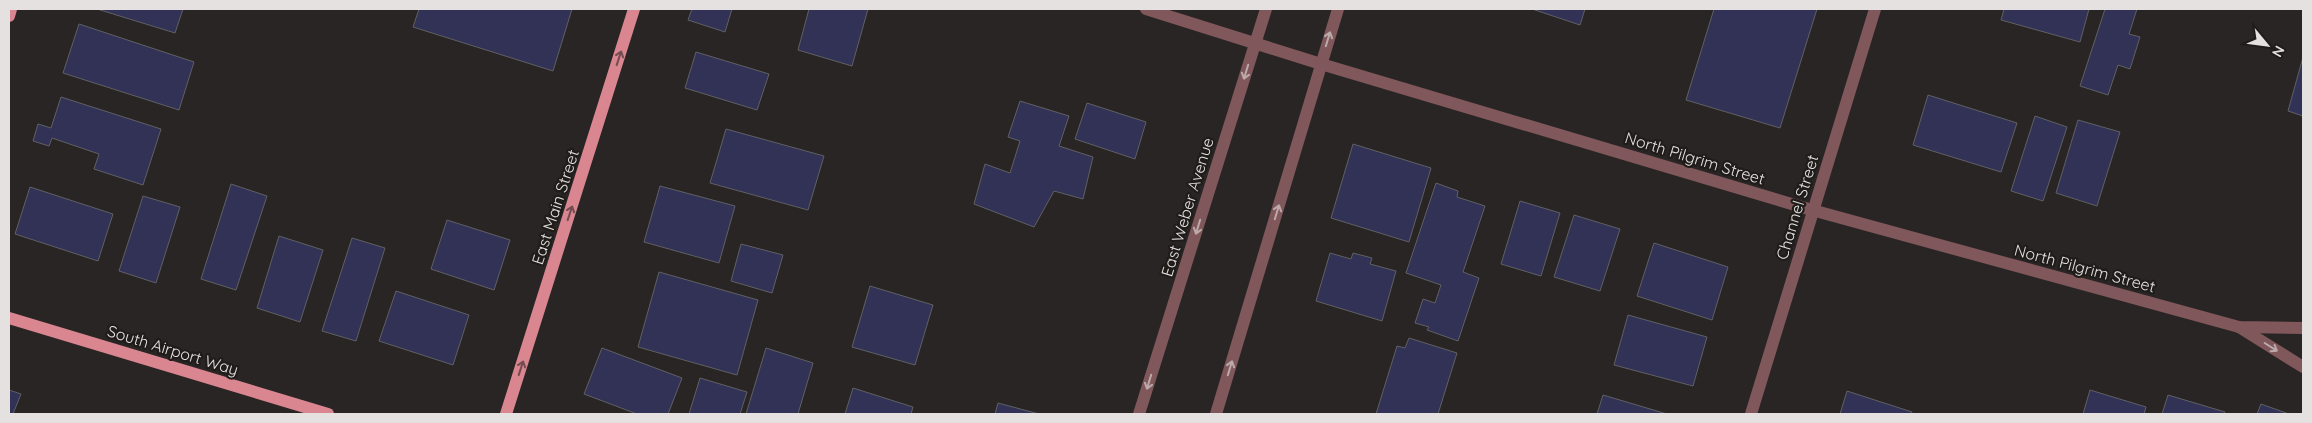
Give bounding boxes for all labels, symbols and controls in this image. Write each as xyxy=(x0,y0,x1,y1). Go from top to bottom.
north arrow xyxy=(2242,20,2292,70)
one-way arrow xyxy=(1324,32,1334,48)
text: N xyxy=(2268,42,2289,60)
one-way arrow xyxy=(614,50,624,66)
one-way arrow xyxy=(1241,64,1251,80)
street label: North Pilgrim Street xyxy=(1623,127,1767,189)
street label: East Weber Avenue xyxy=(1156,135,1218,279)
street label: East Main Street xyxy=(527,147,583,267)
street label: Channel Street xyxy=(1772,152,1822,262)
one-way arrow xyxy=(1272,204,1282,220)
one-way arrow xyxy=(565,205,575,221)
one-way arrow xyxy=(1193,219,1202,234)
street label: North Pilgrim Street xyxy=(2012,240,2158,296)
street label: South Airport Way xyxy=(105,321,241,379)
one-way arrow xyxy=(2264,342,2278,352)
one-way arrow xyxy=(516,360,526,376)
one-way arrow xyxy=(1226,360,1236,376)
one-way arrow xyxy=(1144,374,1154,390)

